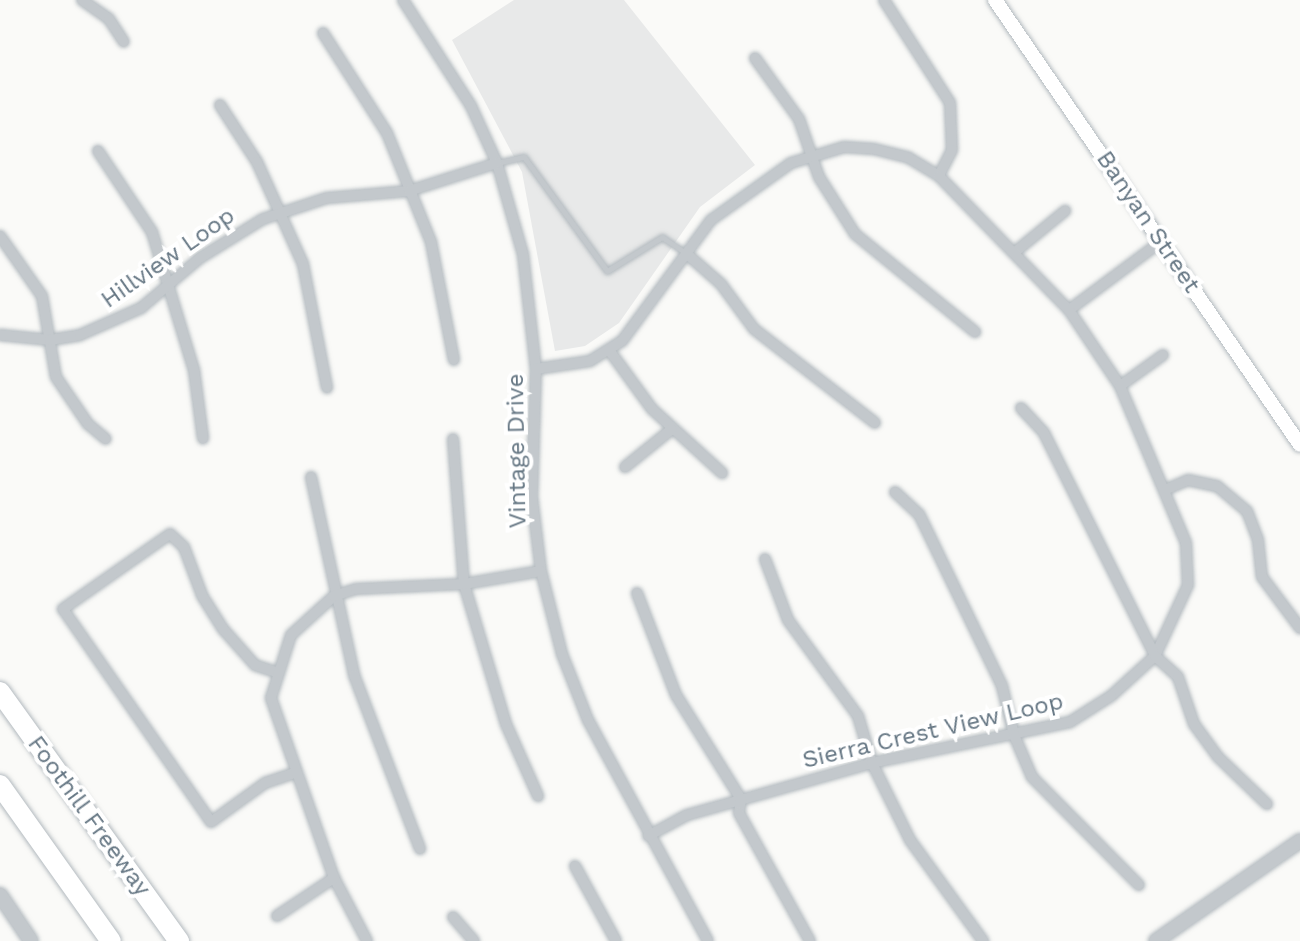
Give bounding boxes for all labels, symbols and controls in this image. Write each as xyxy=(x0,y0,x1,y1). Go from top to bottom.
street label: Banyan Street xyxy=(1090,146,1206,298)
street label: Hillview Loop xyxy=(96,201,240,315)
street label: Vintage Drive xyxy=(501,373,533,529)
street label: Sierra Crest View Loop xyxy=(799,687,1067,775)
street label: Foothill Freeway xyxy=(21,730,157,902)

